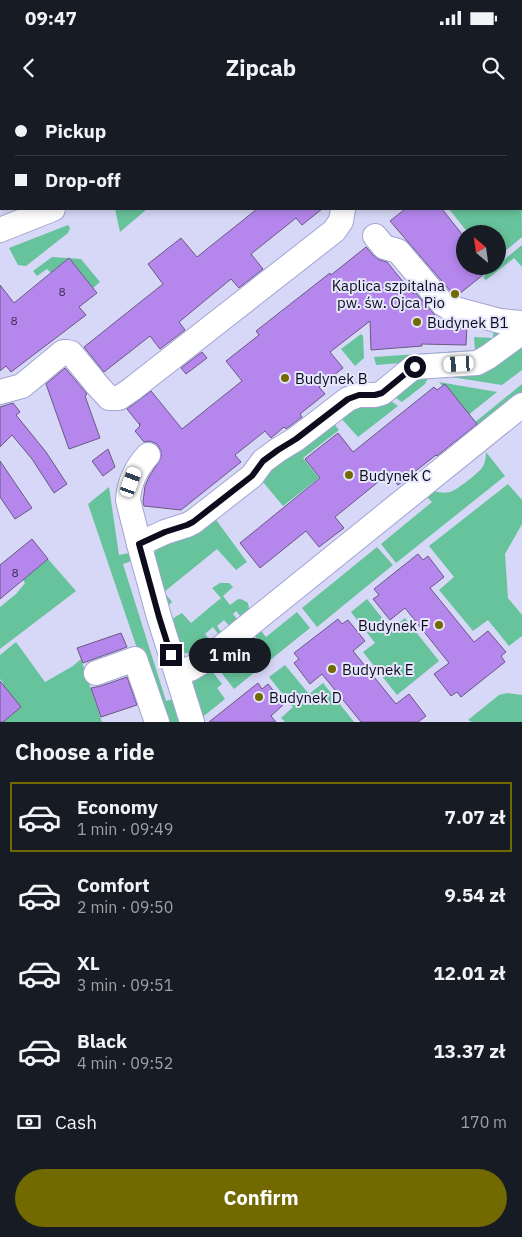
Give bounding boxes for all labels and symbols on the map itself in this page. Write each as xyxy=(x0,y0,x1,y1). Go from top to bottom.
north arrow xyxy=(456,225,506,275)
place label: Kaplica szpitalna pw. św. Ojca Pio xyxy=(332,276,445,312)
house number: 8 xyxy=(58,284,66,299)
marker: Kaplica szpitalna pw. św. Ojca Pio xyxy=(449,288,461,300)
house number: 8 xyxy=(10,313,18,328)
place label: Budynek B1 xyxy=(427,313,509,332)
marker: Budynek B1 xyxy=(411,316,423,328)
route start xyxy=(404,356,426,378)
car xyxy=(443,356,474,372)
place label: Budynek B xyxy=(295,369,368,388)
marker: Budynek B xyxy=(279,372,291,384)
car xyxy=(118,465,143,499)
place label: Budynek C xyxy=(359,466,431,485)
marker: Budynek C xyxy=(343,469,355,481)
house number: 8 xyxy=(11,565,19,580)
place label: Budynek F xyxy=(358,616,429,635)
marker: Budynek F xyxy=(433,619,445,631)
callout: 1 min xyxy=(188,638,271,672)
route end xyxy=(160,644,182,666)
place label: Budynek E xyxy=(342,660,413,679)
marker: Budynek E xyxy=(326,663,338,675)
place label: Budynek D xyxy=(269,688,342,707)
marker: Budynek D xyxy=(253,691,265,703)

